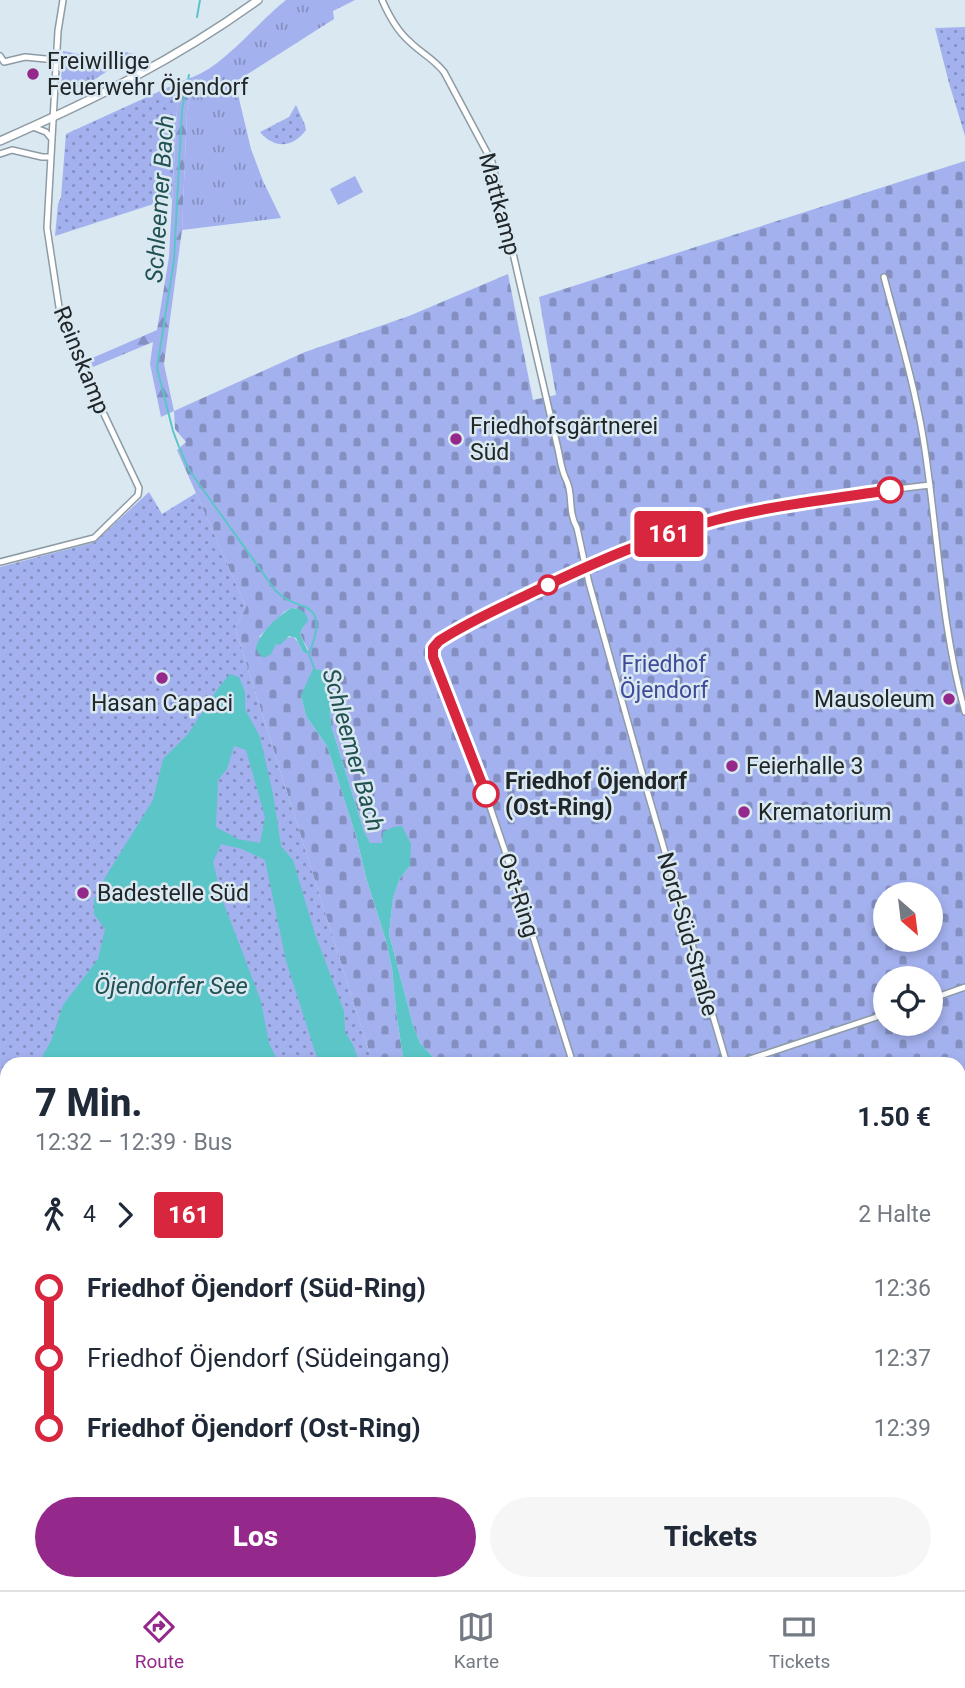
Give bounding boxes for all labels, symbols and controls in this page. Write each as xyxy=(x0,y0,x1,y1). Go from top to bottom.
place label: Freiwillige Feuerwehr Öjendorf xyxy=(47,48,249,101)
marker: Freiwillige Feuerwehr Öjendorf xyxy=(25,66,41,82)
water label: Schleemer Bach xyxy=(140,114,180,284)
street label: Mattkamp xyxy=(473,150,526,258)
street label: Reinskamp xyxy=(48,302,115,418)
place label: Friedhofsgärtnerei Süd xyxy=(470,413,658,466)
marker: Friedhofsgärtnerei Süd xyxy=(448,431,464,447)
unlabelled marker xyxy=(877,477,903,503)
line badge: 161 xyxy=(629,511,709,557)
text: 161 xyxy=(648,520,690,548)
unlabelled marker xyxy=(538,575,558,595)
park label: Friedhof Öjendorf xyxy=(620,651,709,704)
water label: Schleemer Bach xyxy=(316,665,390,835)
marker: Hasan Capaci xyxy=(154,670,170,686)
place label: Mausoleum xyxy=(814,686,935,713)
place label: Hasan Capaci xyxy=(91,690,233,717)
marker: Mausoleum xyxy=(941,691,957,707)
place label: Feierhalle 3 xyxy=(746,753,863,780)
marker: Feierhalle 3 xyxy=(724,758,740,774)
place label: Friedhof Öjendorf (Ost-Ring) xyxy=(505,767,688,821)
marker: Friedhof Öjendorf (Ost-Ring) xyxy=(473,781,499,807)
place label: Krematorium xyxy=(758,799,892,826)
marker: Krematorium xyxy=(736,804,752,820)
street label: Nord-Süd-Straße xyxy=(651,849,724,1019)
street label: Ost-Ring xyxy=(492,850,545,941)
place label: Badestelle Süd xyxy=(97,880,249,907)
north arrow xyxy=(873,882,943,952)
map controls xyxy=(873,882,943,1036)
marker: Badestelle Süd xyxy=(75,885,91,901)
button: locate xyxy=(873,966,943,1036)
water label: Öjendorfer See xyxy=(94,972,248,1000)
text: 7 Min. xyxy=(35,1081,143,1125)
text: 1.50 € xyxy=(857,1102,931,1132)
text: 12:32 – 12:39 · Bus xyxy=(35,1129,232,1156)
icon: walk xyxy=(35,1196,73,1234)
icon: forward xyxy=(106,1196,144,1234)
text: 4 xyxy=(83,1201,96,1228)
text: 161 xyxy=(168,1201,209,1229)
text: 2 Halte xyxy=(858,1201,931,1228)
text: Friedhof Öjendorf (Süd-Ring) xyxy=(87,1273,426,1303)
text: 12:36 xyxy=(874,1275,931,1302)
text: Friedhof Öjendorf (Südeingang) xyxy=(87,1343,450,1373)
text: 12:37 xyxy=(874,1345,931,1372)
text: Friedhof Öjendorf (Ost-Ring) xyxy=(87,1413,421,1443)
text: 12:39 xyxy=(874,1415,931,1442)
button: Los xyxy=(35,1497,476,1577)
button: Tickets xyxy=(490,1497,931,1577)
tab: Route xyxy=(135,1608,184,1673)
tab: Karte xyxy=(454,1608,499,1673)
tab: Tickets xyxy=(769,1608,830,1673)

